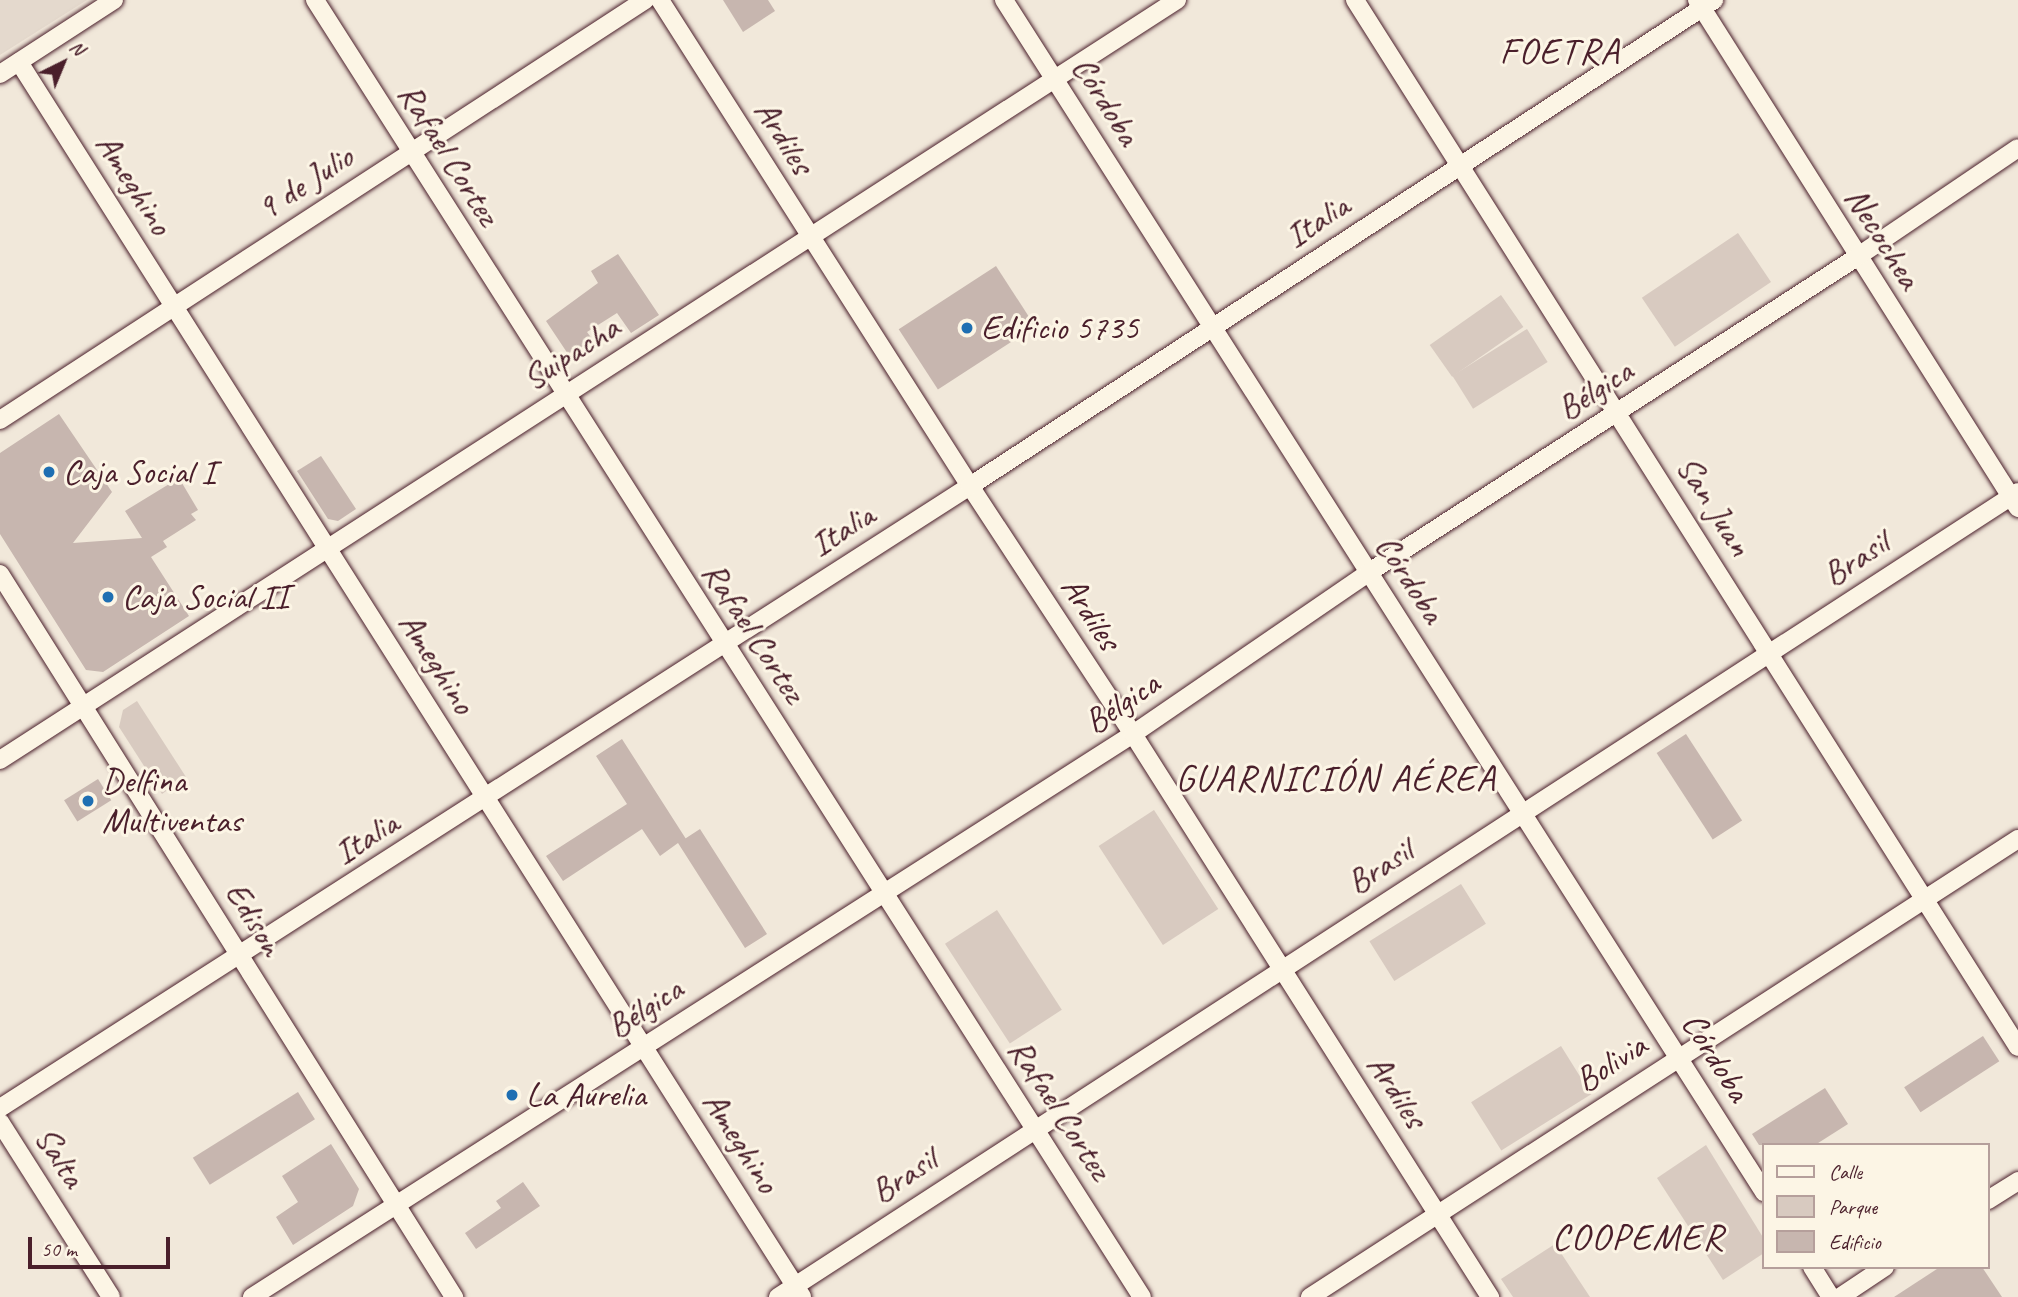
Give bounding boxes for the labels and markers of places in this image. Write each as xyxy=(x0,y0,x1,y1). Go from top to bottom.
place label: Edificio 5735 xyxy=(981,307,1139,349)
marker: Edificio 5735 xyxy=(959,320,975,336)
place label: Caja Social I xyxy=(63,451,215,493)
marker: Caja Social I xyxy=(41,464,57,480)
place label: Caja Social II xyxy=(122,576,289,618)
marker: Caja Social II xyxy=(100,589,116,605)
place label: Delfina Multiventas xyxy=(102,760,242,842)
marker: Delfina Multiventas xyxy=(80,793,96,809)
place label: La Aurelia xyxy=(526,1074,647,1116)
marker: La Aurelia xyxy=(504,1087,520,1103)

